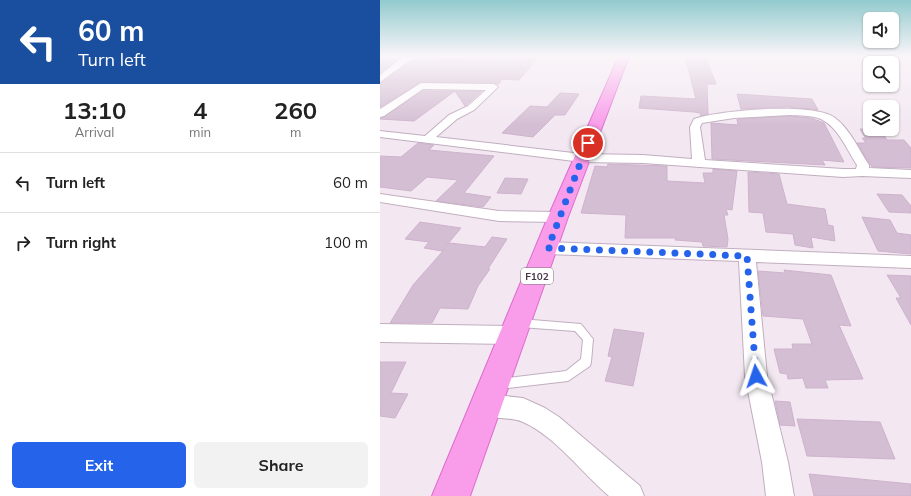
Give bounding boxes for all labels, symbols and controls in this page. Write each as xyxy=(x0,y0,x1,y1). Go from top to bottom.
map controls xyxy=(863,12,899,136)
button: sound xyxy=(863,12,899,48)
text: 60 m xyxy=(78,13,144,48)
icon: left xyxy=(12,16,64,68)
text: Turn left xyxy=(78,48,146,71)
button: search xyxy=(863,56,899,92)
text: 13:10 xyxy=(63,95,126,125)
text: 4 xyxy=(193,95,207,125)
text: 260 xyxy=(274,95,317,125)
button: layers xyxy=(863,100,899,136)
text: Arrival xyxy=(75,124,114,140)
text: min xyxy=(189,124,211,140)
text: m xyxy=(290,124,301,140)
pin xyxy=(571,126,605,160)
icon: arrive xyxy=(577,132,599,154)
icon: left xyxy=(12,172,34,194)
text: Turn left xyxy=(46,173,105,192)
text: 60 m xyxy=(333,173,368,192)
icon: right xyxy=(12,232,34,254)
text: Turn right xyxy=(46,233,116,252)
text: 100 m xyxy=(324,233,368,252)
road number: F102 xyxy=(521,268,553,284)
position arrow xyxy=(735,355,777,397)
button: Exit xyxy=(12,442,186,488)
button: Share xyxy=(194,442,368,488)

